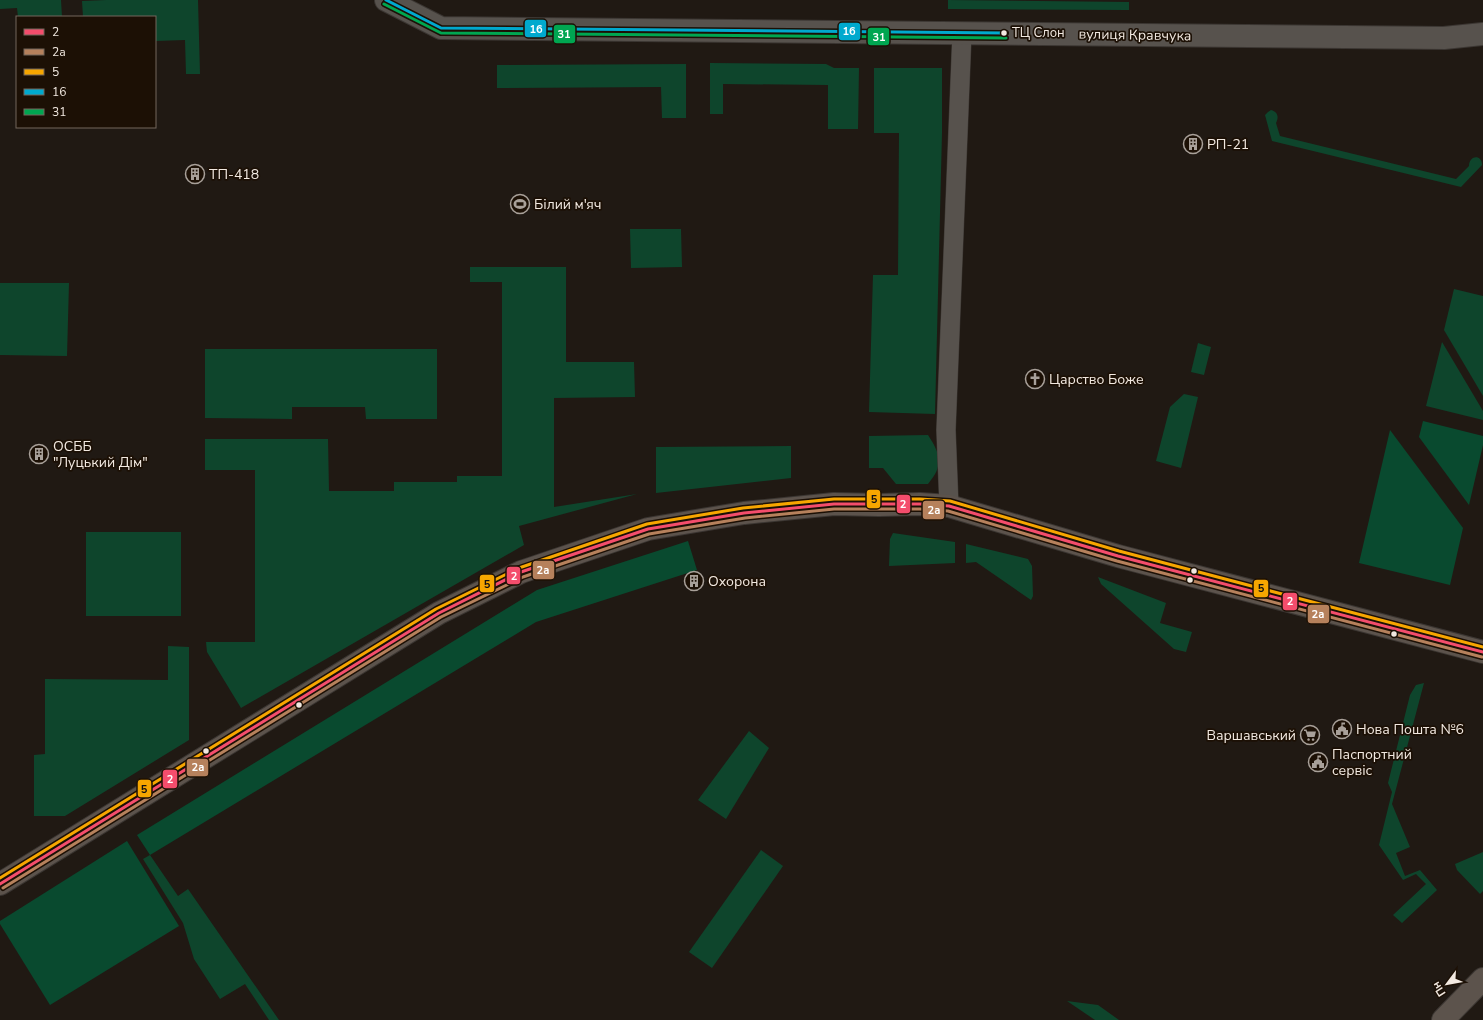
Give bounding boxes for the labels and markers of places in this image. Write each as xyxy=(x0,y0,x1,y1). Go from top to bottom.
place label: ТЦ Слон xyxy=(1012,24,1065,42)
marker: ТЦ Слон xyxy=(999,28,1009,38)
building icon: РП-21 xyxy=(1182,133,1204,155)
place label: РП-21 xyxy=(1207,135,1249,154)
building icon: ТП-418 xyxy=(184,163,206,185)
place label: ТП-418 xyxy=(209,165,259,184)
sports icon: Білий м'яч xyxy=(509,193,531,215)
place label: Білий м'яч xyxy=(534,195,601,214)
church icon: Царство Боже xyxy=(1024,368,1046,390)
place label: Царство Боже xyxy=(1049,370,1144,389)
place label: ОСББ "Луцький Дім" xyxy=(53,437,148,472)
building icon: ОСББ "Луцький Дім" xyxy=(28,443,50,465)
unlabelled marker xyxy=(1189,566,1199,576)
building icon: Охорона xyxy=(683,570,705,592)
place label: Охорона xyxy=(708,572,766,591)
unlabelled marker xyxy=(1185,575,1195,585)
unlabelled marker xyxy=(1389,629,1399,639)
unlabelled marker xyxy=(294,700,304,710)
public building icon: Нова Пошта №6 xyxy=(1331,718,1353,740)
place label: Нова Пошта №6 xyxy=(1356,720,1464,739)
supermarket icon: Варшавський xyxy=(1299,724,1321,746)
place label: Варшавський xyxy=(1206,726,1296,745)
place label: Паспортний сервіс xyxy=(1332,745,1412,780)
unlabelled marker xyxy=(201,746,211,756)
public building icon: Паспортний сервіс xyxy=(1307,751,1329,773)

